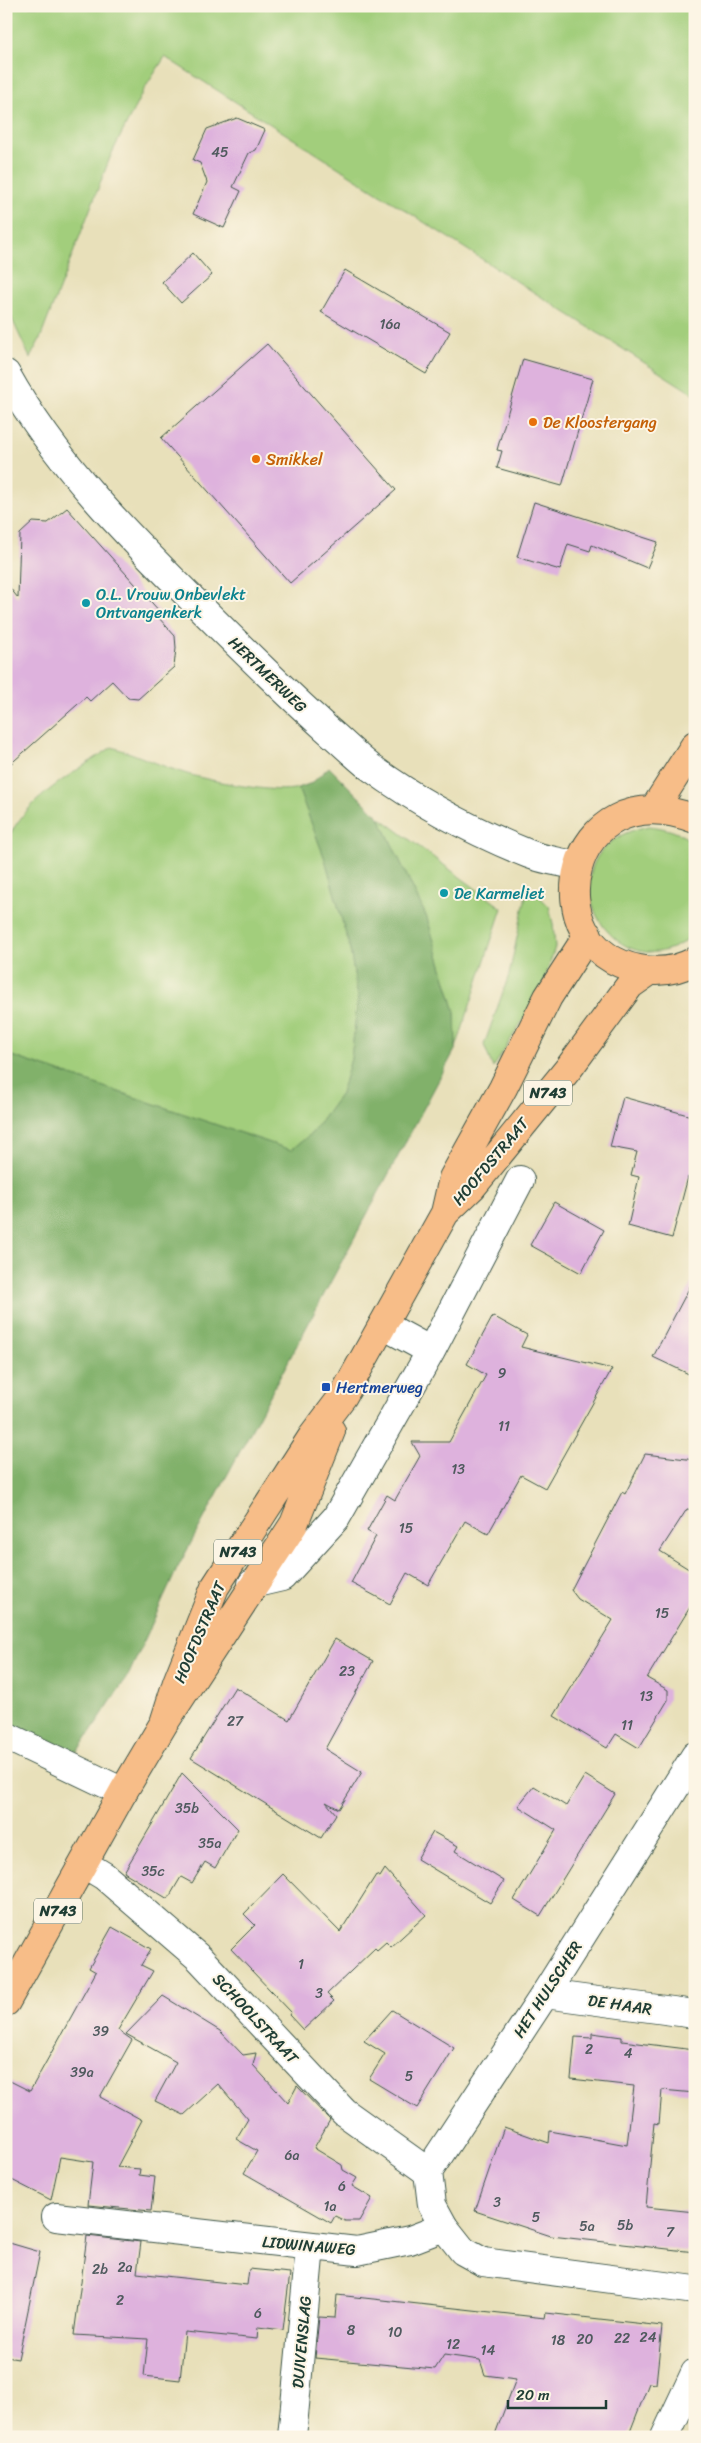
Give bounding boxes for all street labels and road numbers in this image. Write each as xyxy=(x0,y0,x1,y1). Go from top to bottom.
street label: HERTMERWEG xyxy=(221,629,314,720)
road number: N743 xyxy=(524,1080,572,1106)
street label: HOOFDSTRAAT xyxy=(444,1110,537,1212)
road number: N743 xyxy=(214,1540,262,1564)
street label: HOOFDSTRAAT xyxy=(165,1576,234,1688)
road number: N743 xyxy=(34,1898,82,1924)
street label: HET HULSCHER xyxy=(505,1934,590,2044)
street label: SCHOOLSTRAAT xyxy=(205,1966,307,2072)
street label: DE HAAR xyxy=(586,1986,654,2023)
street label: LIDWINAWEG xyxy=(261,2227,357,2264)
street label: DUIVENSLAG xyxy=(283,2295,320,2389)

